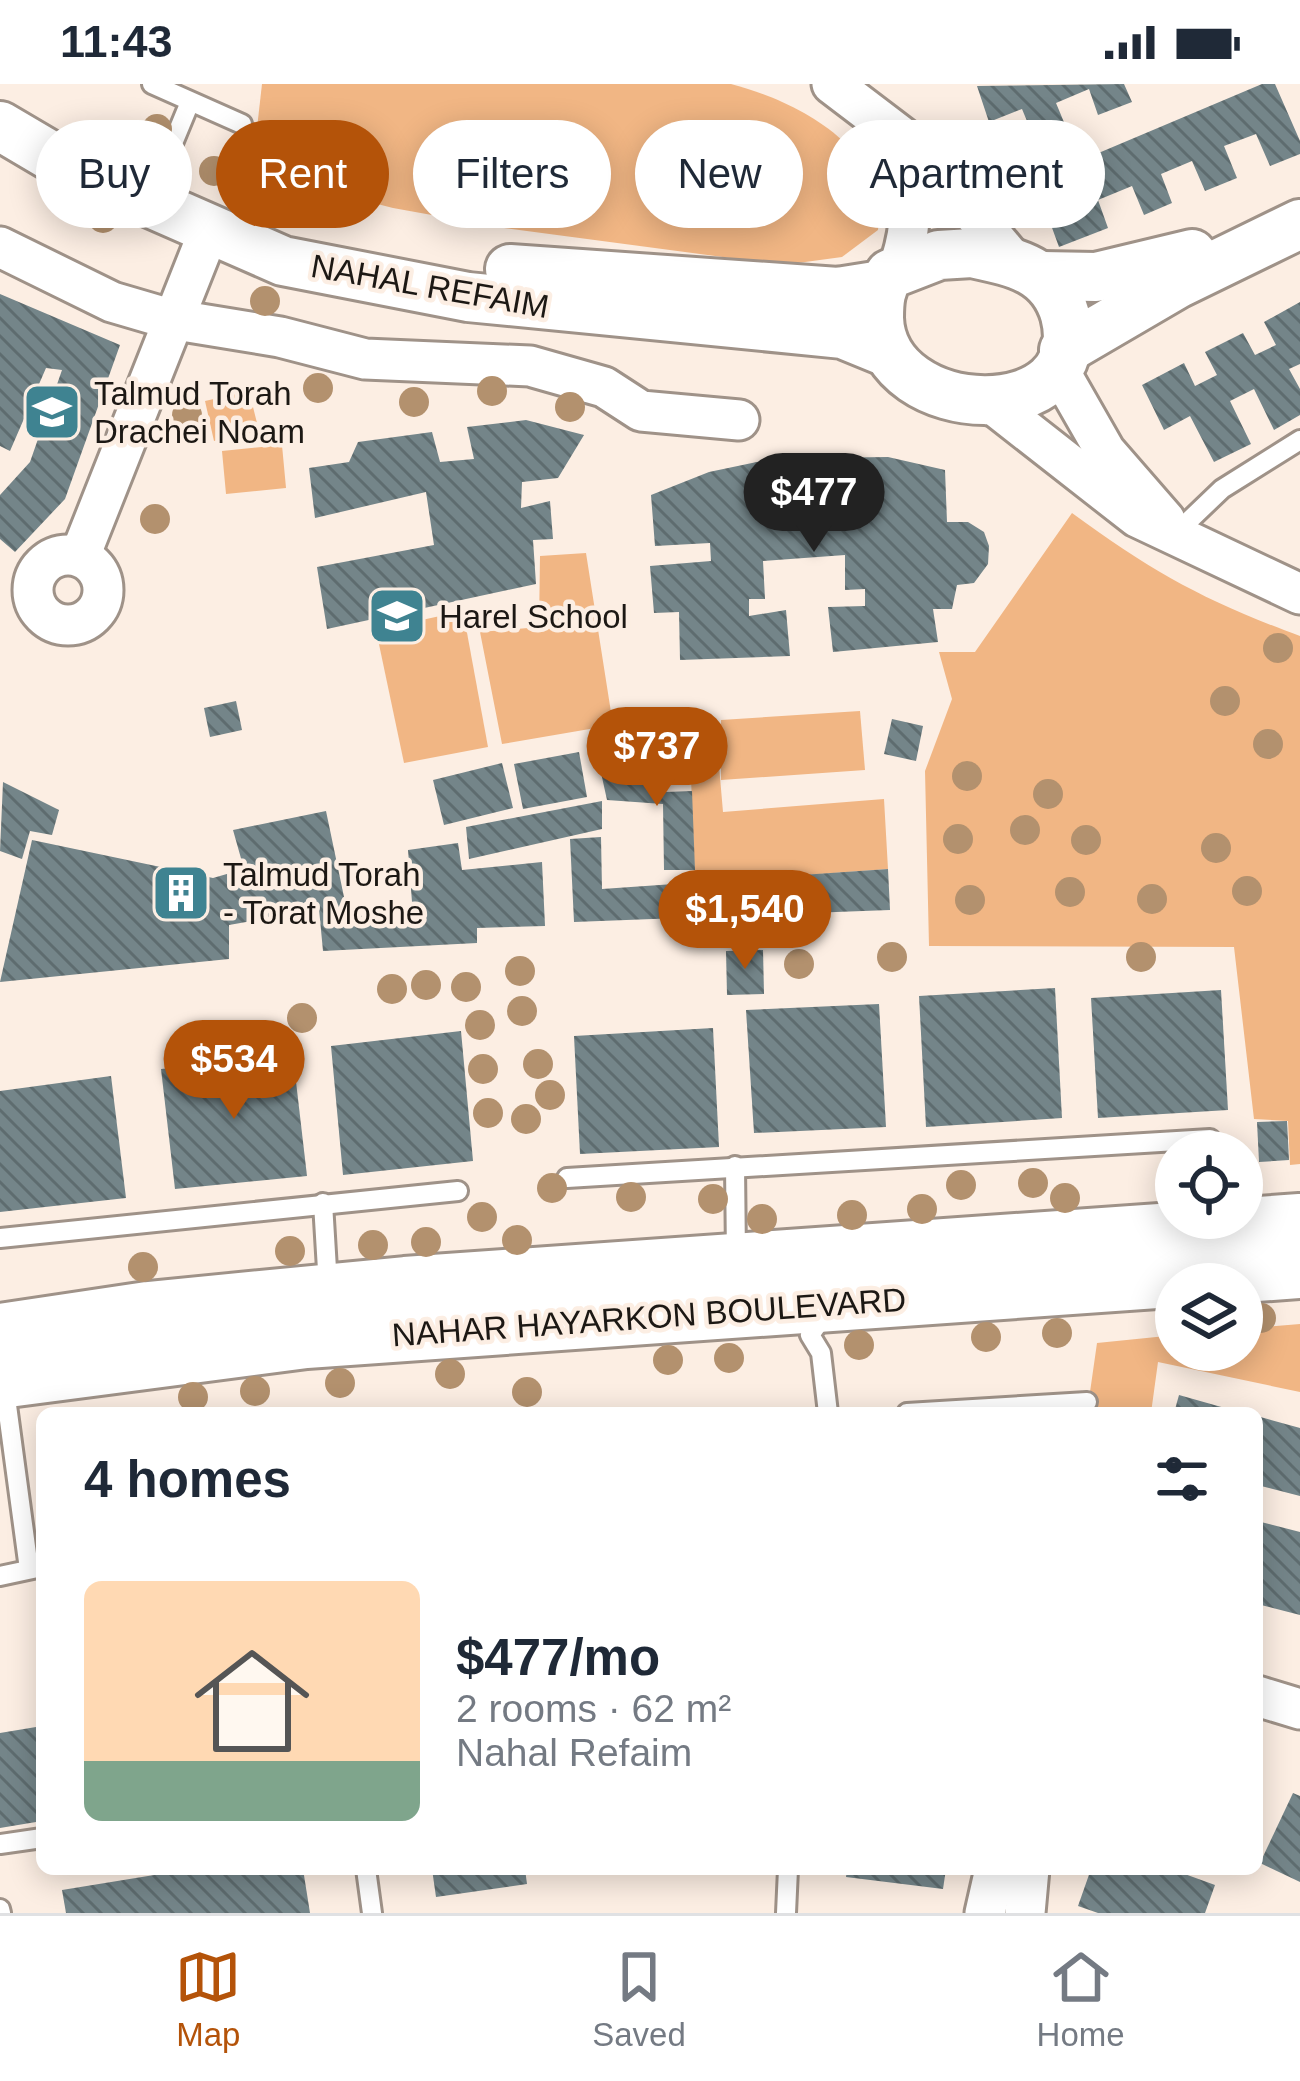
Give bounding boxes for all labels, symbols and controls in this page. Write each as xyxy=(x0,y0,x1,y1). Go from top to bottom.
text: 11:43 xyxy=(60,16,173,67)
chip: Buy xyxy=(36,120,192,228)
chip: Rent xyxy=(216,120,389,228)
chip: Filters xyxy=(413,120,611,228)
chip: New xyxy=(635,120,803,228)
chip: Apartment xyxy=(827,120,1105,228)
street label: NAHAL REFAIM xyxy=(308,247,552,325)
place label: Talmud Torah Drachei Noam xyxy=(94,375,305,450)
school or university icon: Talmud Torah Drachei Noam xyxy=(21,381,83,443)
pin: $477 xyxy=(743,453,885,555)
text: $477 xyxy=(771,470,857,513)
school or university icon: Harel School xyxy=(366,585,428,647)
place label: Harel School xyxy=(439,598,628,635)
pin: $737 xyxy=(586,707,728,809)
text: $737 xyxy=(614,724,700,767)
place label: Talmud Torah - Torat Moshe xyxy=(223,856,424,931)
building icon: Talmud Torah - Torat Moshe xyxy=(150,862,212,924)
pin: $1,540 xyxy=(647,870,843,972)
text: $1,540 xyxy=(685,887,805,930)
pin: $534 xyxy=(163,1020,305,1122)
text: $534 xyxy=(191,1037,277,1080)
map controls xyxy=(1155,1131,1263,1371)
button: locate xyxy=(1155,1131,1263,1239)
button: layers xyxy=(1155,1263,1263,1371)
street label: NAHAR HAYARKON BOULEVARD xyxy=(391,1281,907,1353)
icon: filters xyxy=(1149,1446,1215,1512)
text: 4 homes xyxy=(84,1451,291,1508)
icon: home xyxy=(180,1629,324,1773)
text: $477/mo xyxy=(456,1629,660,1686)
text: 2 rooms · 62 m² xyxy=(456,1687,731,1730)
text: Nahal Refaim xyxy=(456,1731,692,1774)
tab: Map xyxy=(175,1944,241,2054)
tab: Saved xyxy=(592,1944,686,2054)
tab: Home xyxy=(1037,1944,1125,2054)

